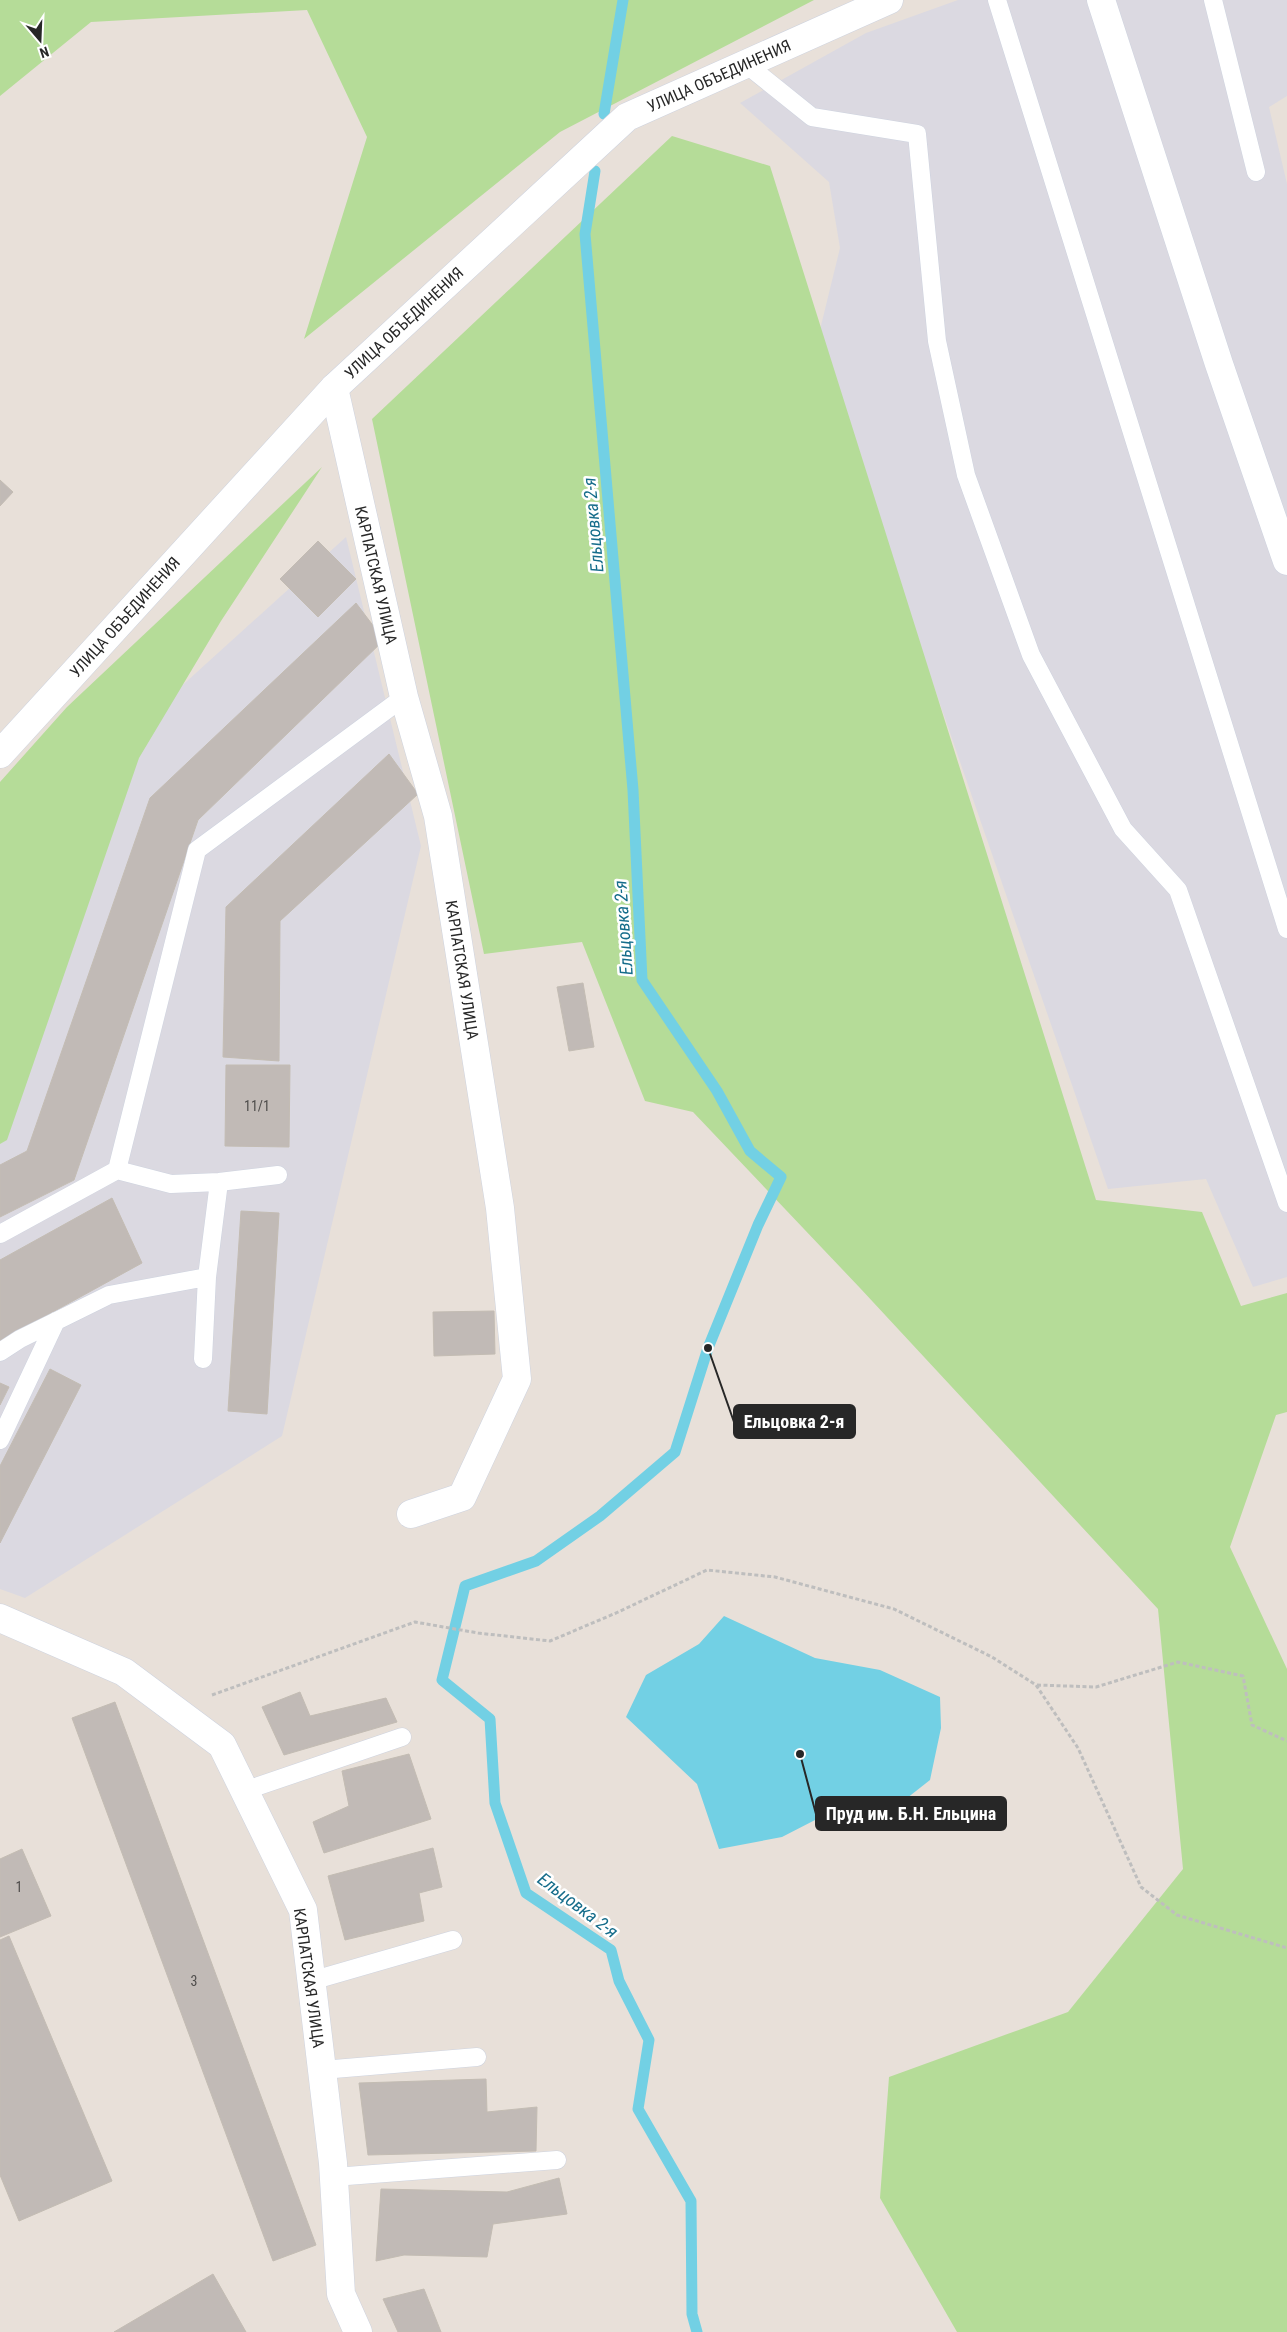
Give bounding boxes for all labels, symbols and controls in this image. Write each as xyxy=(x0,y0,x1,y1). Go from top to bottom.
north arrow xyxy=(15,15,65,65)
street label: УЛИЦА ОБЪЕДИНЕНИЯ xyxy=(644,36,794,116)
text: N xyxy=(38,43,51,61)
street label: УЛИЦА ОБЪЕДИНЕНИЯ xyxy=(341,263,467,383)
water label: Ельцовка 2-я xyxy=(578,477,608,573)
street label: КАРПАТСКАЯ УЛИЦА xyxy=(351,504,401,646)
street label: УЛИЦА ОБЪЕДИНЕНИЯ xyxy=(66,553,184,681)
water label: Ельцовка 2-я xyxy=(609,880,637,976)
street label: КАРПАТСКАЯ УЛИЦА xyxy=(442,899,482,1041)
house number: 11/1 xyxy=(244,1098,270,1114)
callout: Ельцовка 2-я xyxy=(734,1405,855,1438)
text: Ельцовка 2-я xyxy=(744,1411,844,1432)
callout: Пруд им. Б.Н. Ельцина xyxy=(816,1797,1006,1830)
text: Пруд им. Б.Н. Ельцина xyxy=(826,1803,996,1824)
water label: Ельцовка 2-я xyxy=(534,1868,622,1942)
house number: 1 xyxy=(16,1879,22,1895)
street label: КАРПАТСКАЯ УЛИЦА xyxy=(290,1907,328,2049)
house number: 3 xyxy=(191,1973,197,1989)

